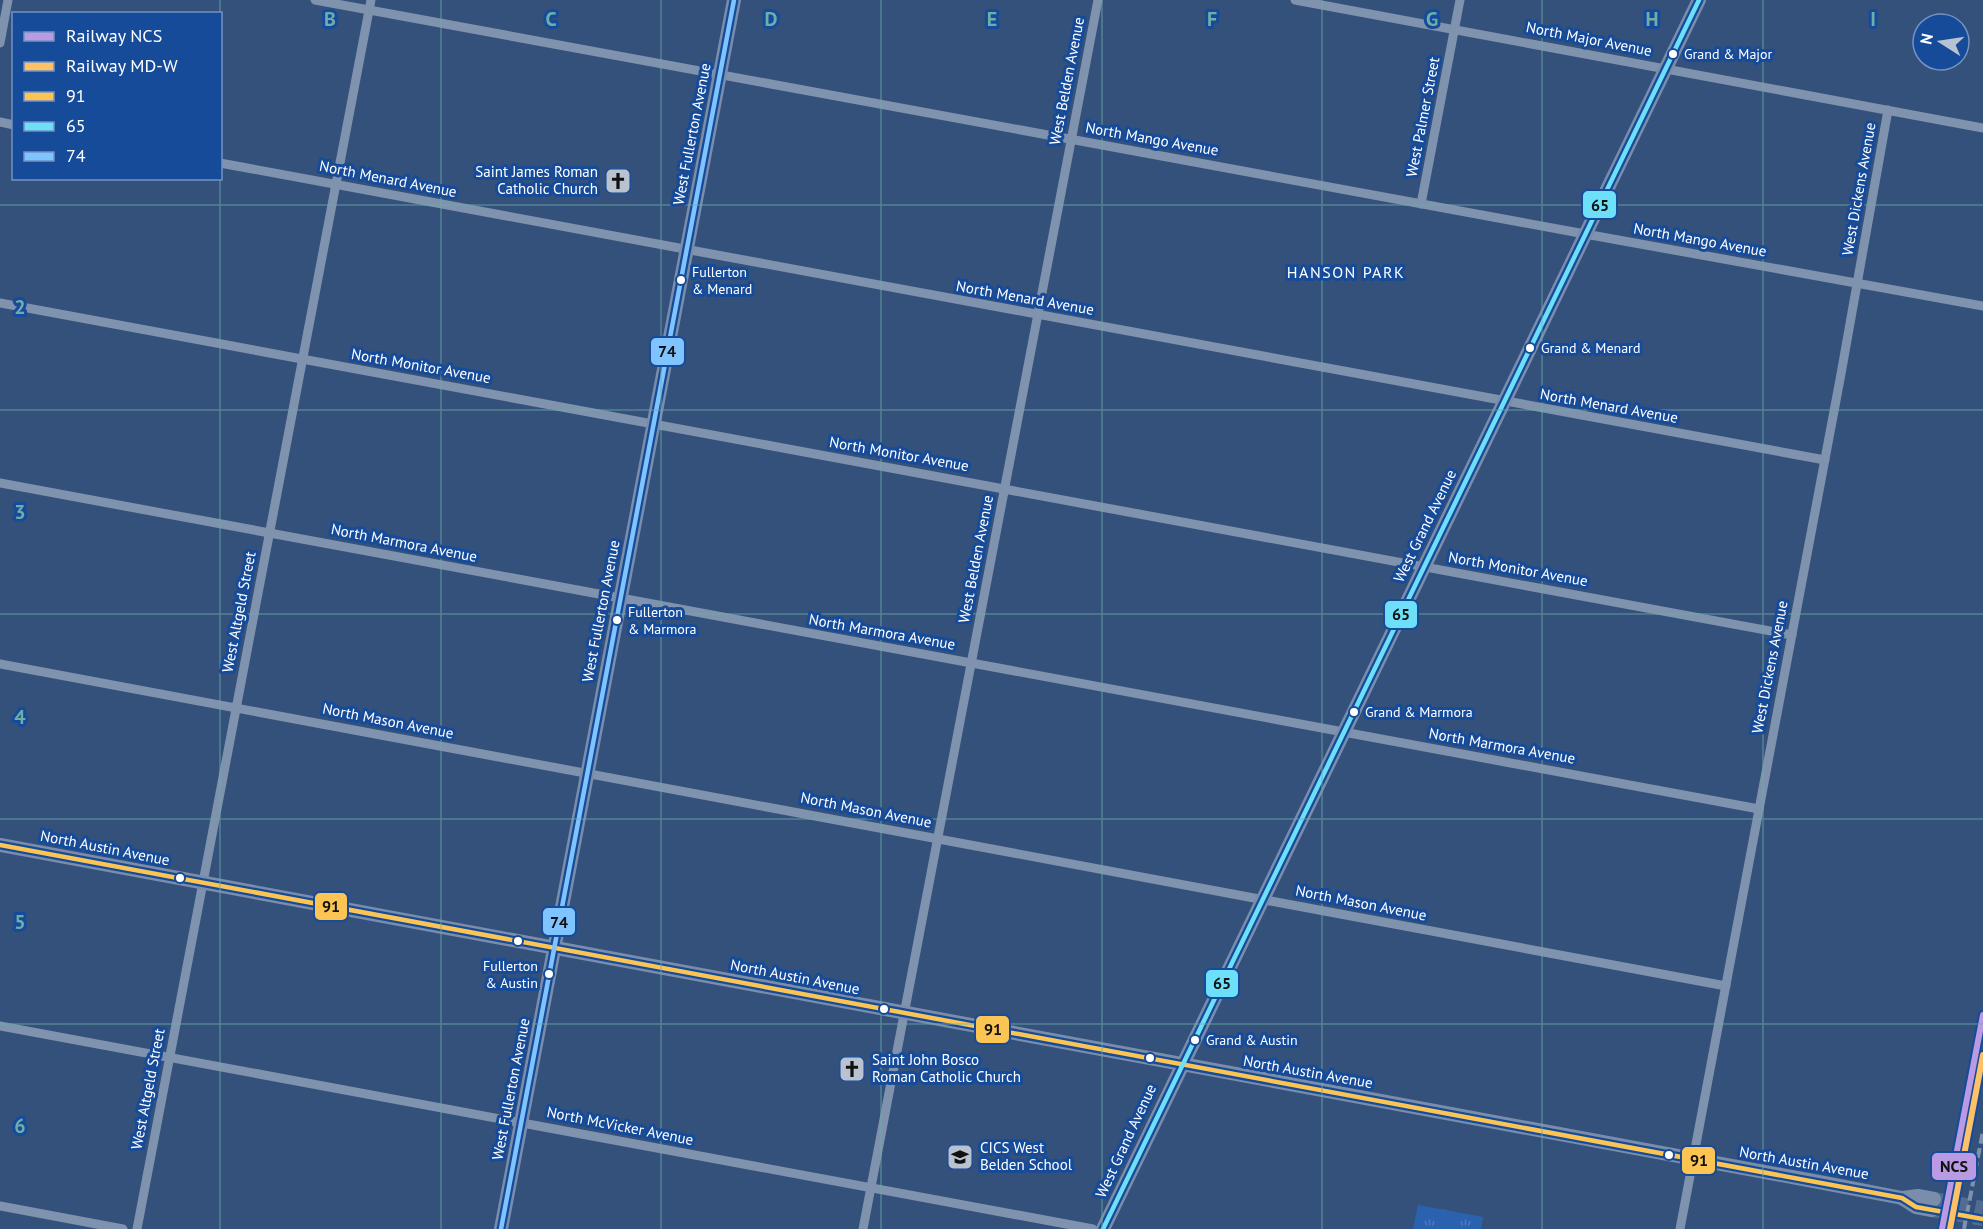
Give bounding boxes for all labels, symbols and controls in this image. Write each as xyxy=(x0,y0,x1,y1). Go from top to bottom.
text: B xyxy=(324,6,336,32)
text: C xyxy=(545,6,557,32)
text: D xyxy=(765,6,778,32)
text: E xyxy=(987,6,997,32)
text: F xyxy=(1207,6,1217,32)
text: G xyxy=(1426,6,1438,32)
text: H xyxy=(1645,6,1659,32)
text: I xyxy=(1870,6,1876,32)
legend xyxy=(12,12,222,180)
north arrow xyxy=(1911,12,1971,72)
street label: West Belden Avenue xyxy=(1045,15,1088,146)
street label: North Major Avenue xyxy=(1525,17,1654,60)
text: Railway NCS xyxy=(66,24,162,47)
text: N xyxy=(1915,32,1937,46)
place label: Grand & Major xyxy=(1684,45,1773,63)
marker: Grand & Major xyxy=(1667,48,1679,60)
text: Railway MD-W xyxy=(66,54,178,77)
street label: West Palmer Street xyxy=(1402,55,1443,178)
street label: West Fullerton Avenue xyxy=(668,61,715,206)
text: 91 xyxy=(66,84,86,107)
text: 65 xyxy=(66,114,86,137)
street label: North Mango Avenue xyxy=(1084,117,1220,160)
street label: West Dickens Avenue xyxy=(1837,121,1880,257)
text: 74 xyxy=(66,144,86,167)
street label: North Menard Avenue xyxy=(318,156,458,201)
place label: Saint James Roman Catholic Church xyxy=(475,162,598,198)
church icon: Saint James Roman Catholic Church xyxy=(603,166,633,196)
line badge: 65 xyxy=(1582,190,1617,219)
text: 65 xyxy=(1591,195,1609,215)
street label: North Mango Avenue xyxy=(1632,218,1768,261)
district label: HANSON PARK xyxy=(1287,262,1405,282)
place label: Fullerton & Menard xyxy=(692,263,752,298)
marker: Fullerton & Menard xyxy=(675,274,687,286)
street label: North Menard Avenue xyxy=(955,276,1096,319)
text: 2 xyxy=(14,294,26,320)
line badge: 74 xyxy=(650,337,685,366)
place label: Grand & Menard xyxy=(1541,339,1640,357)
text: 74 xyxy=(658,341,676,361)
marker: Grand & Menard xyxy=(1524,342,1536,354)
street label: North Monitor Avenue xyxy=(350,344,492,387)
street label: North Menard Avenue xyxy=(1539,384,1680,427)
street label: North Monitor Avenue xyxy=(828,432,970,475)
street label: West Grand Avenue xyxy=(1389,466,1460,585)
street label: West Belden Avenue xyxy=(954,493,997,624)
text: 3 xyxy=(14,499,26,525)
street label: North Marmora Avenue xyxy=(329,519,479,566)
street label: West Fullerton Avenue xyxy=(577,538,624,683)
street label: North Monitor Avenue xyxy=(1447,547,1589,590)
street label: West Altgeld Street xyxy=(217,550,260,674)
street label: West Dickens Avenue xyxy=(1747,599,1792,735)
line badge: 65 xyxy=(1384,600,1418,629)
place label: Fullerton & Marmora xyxy=(628,603,697,638)
text: 65 xyxy=(1392,604,1410,624)
street label: North Marmora Avenue xyxy=(807,609,957,654)
marker: Fullerton & Marmora xyxy=(611,614,623,626)
street label: North Mason Avenue xyxy=(321,698,455,743)
place label: Grand & Marmora xyxy=(1365,703,1473,721)
text: 4 xyxy=(14,704,26,730)
marker: Grand & Marmora xyxy=(1348,706,1360,718)
street label: North Marmora Avenue xyxy=(1427,723,1577,768)
street label: North Mason Avenue xyxy=(799,787,933,832)
street label: North Austin Avenue xyxy=(39,826,171,869)
unlabelled marker xyxy=(174,872,186,884)
street label: North Mason Avenue xyxy=(1294,880,1428,925)
line badge: 91 xyxy=(314,892,348,921)
text: 91 xyxy=(322,896,340,916)
line badge: 74 xyxy=(542,907,576,936)
text: 5 xyxy=(14,909,26,935)
text: 74 xyxy=(550,912,568,932)
unlabelled marker xyxy=(512,935,524,947)
street label: North Austin Avenue xyxy=(729,955,861,998)
place label: Fullerton & Austin xyxy=(483,957,538,992)
marker: Fullerton & Austin xyxy=(543,968,555,980)
line badge: 65 xyxy=(1205,969,1239,998)
text: 65 xyxy=(1213,973,1231,993)
unlabelled marker xyxy=(878,1003,890,1015)
line badge: 91 xyxy=(975,1015,1010,1044)
street label: West Fullerton Avenue xyxy=(487,1016,534,1161)
text: 91 xyxy=(984,1019,1002,1039)
street label: West Altgeld Street xyxy=(126,1027,169,1151)
place label: Grand & Austin xyxy=(1206,1031,1298,1049)
marker: Grand & Austin xyxy=(1189,1034,1201,1046)
place label: Saint John Bosco Roman Catholic Church xyxy=(872,1050,1021,1086)
street label: North Austin Avenue xyxy=(1242,1051,1374,1092)
unlabelled marker xyxy=(1144,1052,1156,1064)
church icon: Saint John Bosco Roman Catholic Church xyxy=(837,1054,867,1084)
street label: West Grand Avenue xyxy=(1091,1081,1160,1201)
street label: North McVicker Avenue xyxy=(545,1102,695,1149)
text: 6 xyxy=(14,1113,26,1139)
place label: CICS West Belden School xyxy=(980,1138,1073,1174)
school or university icon: CICS West Belden School xyxy=(945,1142,975,1172)
street label: North Austin Avenue xyxy=(1738,1142,1870,1183)
line badge: 91 xyxy=(1681,1146,1716,1175)
unlabelled marker xyxy=(1663,1149,1675,1161)
text: 91 xyxy=(1690,1150,1708,1170)
line badge: NCS xyxy=(1931,1152,1977,1181)
text: NCS xyxy=(1940,1156,1968,1176)

